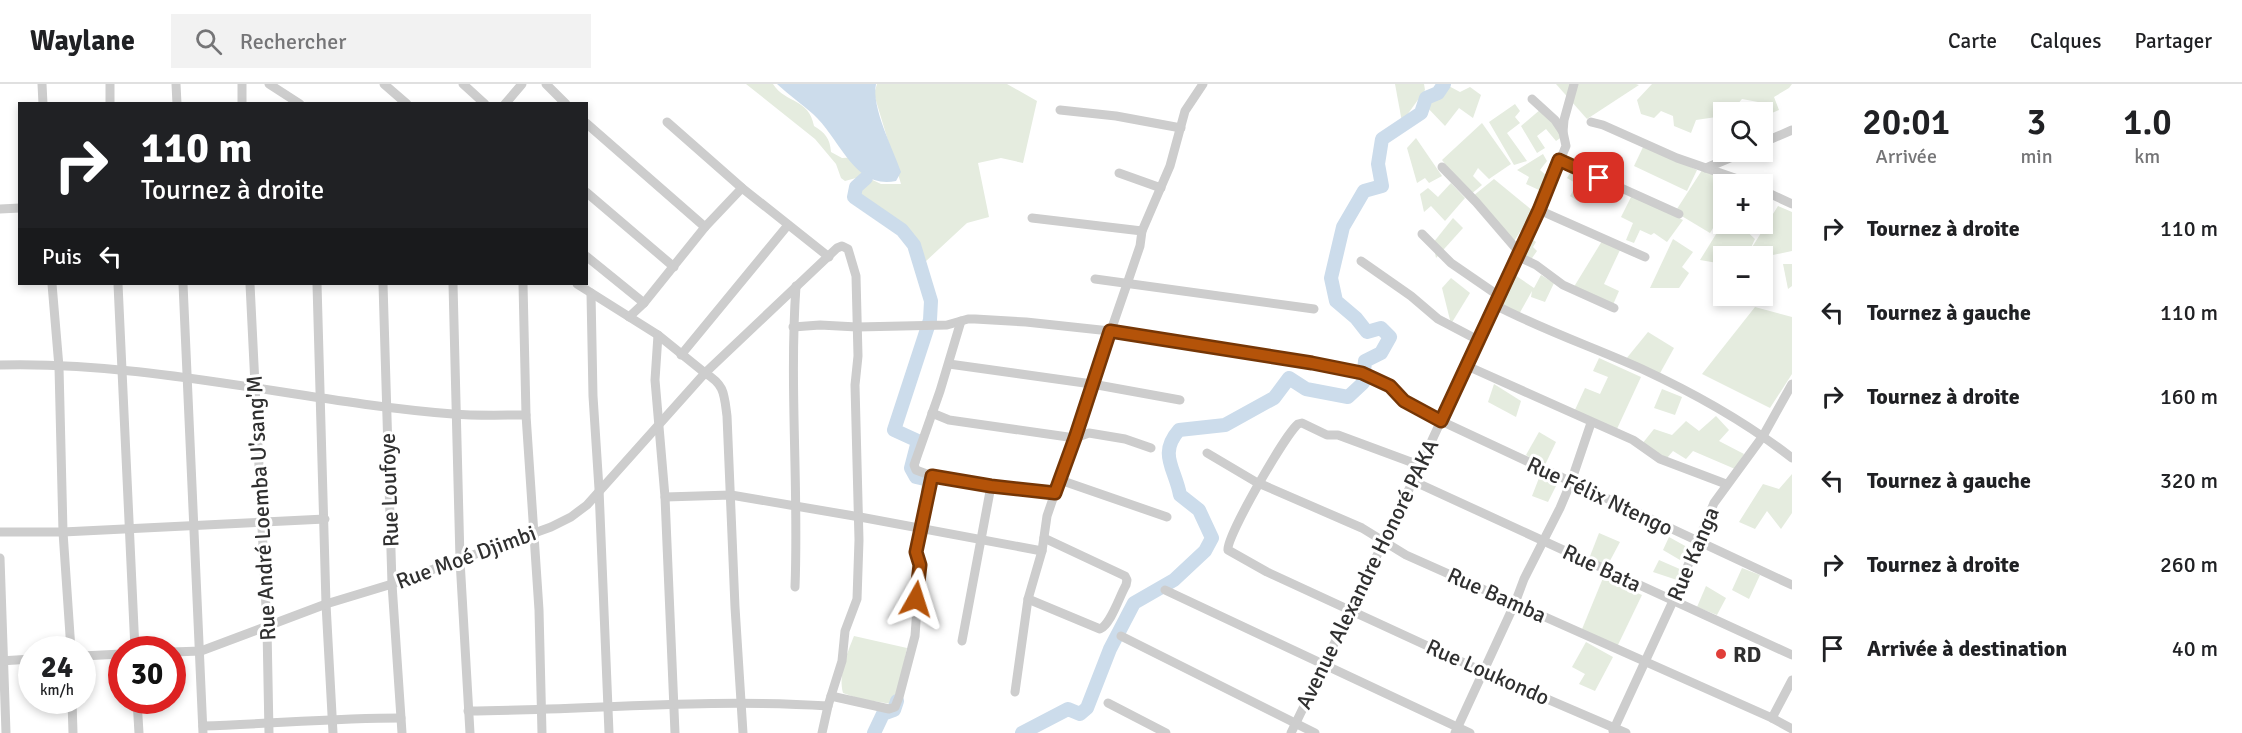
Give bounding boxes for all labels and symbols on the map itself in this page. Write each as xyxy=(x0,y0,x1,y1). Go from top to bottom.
pin xyxy=(1573,152,1624,203)
street label: Rue André Loemba U'sang'M xyxy=(241,375,281,641)
street label: Rue Loufoye xyxy=(374,432,404,548)
street label: Avenue Alexandre Honoré PAKA xyxy=(1290,434,1444,713)
street label: Rue Félix Ntengo xyxy=(1523,450,1677,542)
street label: Rue Kanga xyxy=(1661,503,1725,605)
street label: Rue Moé Djimbi xyxy=(392,519,540,595)
street label: Rue Bata xyxy=(1558,538,1646,598)
street label: Rue Bamba xyxy=(1443,561,1551,629)
position arrow xyxy=(884,567,948,631)
street label: Rue Loukondo xyxy=(1422,633,1554,711)
speed limit sign: 30 xyxy=(108,636,186,714)
place label: RD xyxy=(1733,641,1761,668)
marker: RD xyxy=(1714,647,1728,661)

